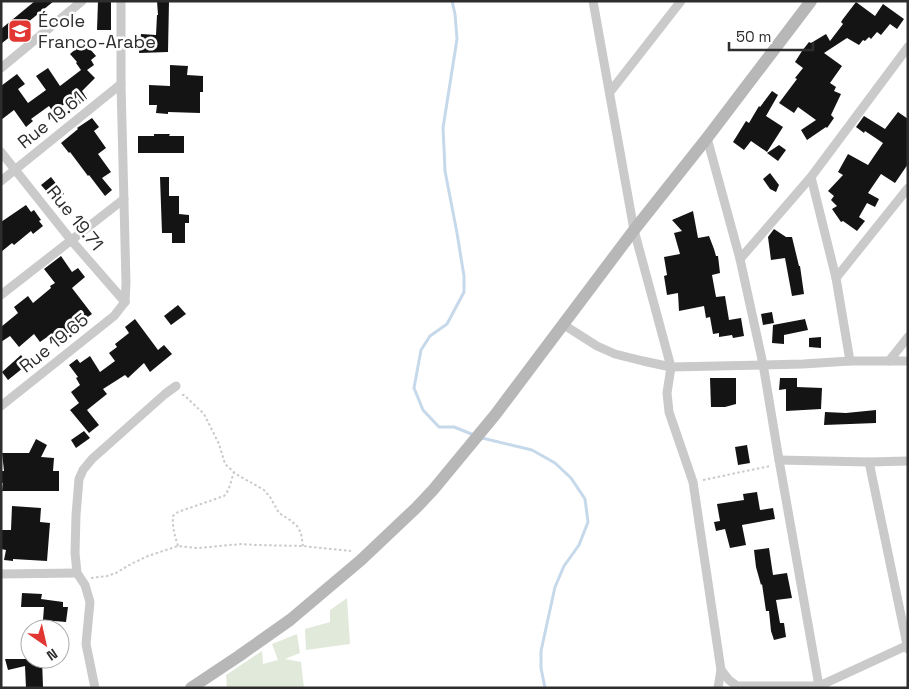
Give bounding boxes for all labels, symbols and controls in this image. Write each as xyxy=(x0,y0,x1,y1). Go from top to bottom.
place label: École Franco-Arabe xyxy=(38,9,156,53)
school or university icon: École Franco-Arabe xyxy=(7,18,33,44)
scale bar xyxy=(729,20,813,52)
text: 50 m xyxy=(736,27,771,46)
street label: Rue 19.61 xyxy=(13,86,89,153)
street label: Rue 19.71 xyxy=(42,180,109,255)
street label: Rue 19.65 xyxy=(14,308,93,377)
north arrow xyxy=(20,619,70,669)
text: N xyxy=(43,645,61,665)

